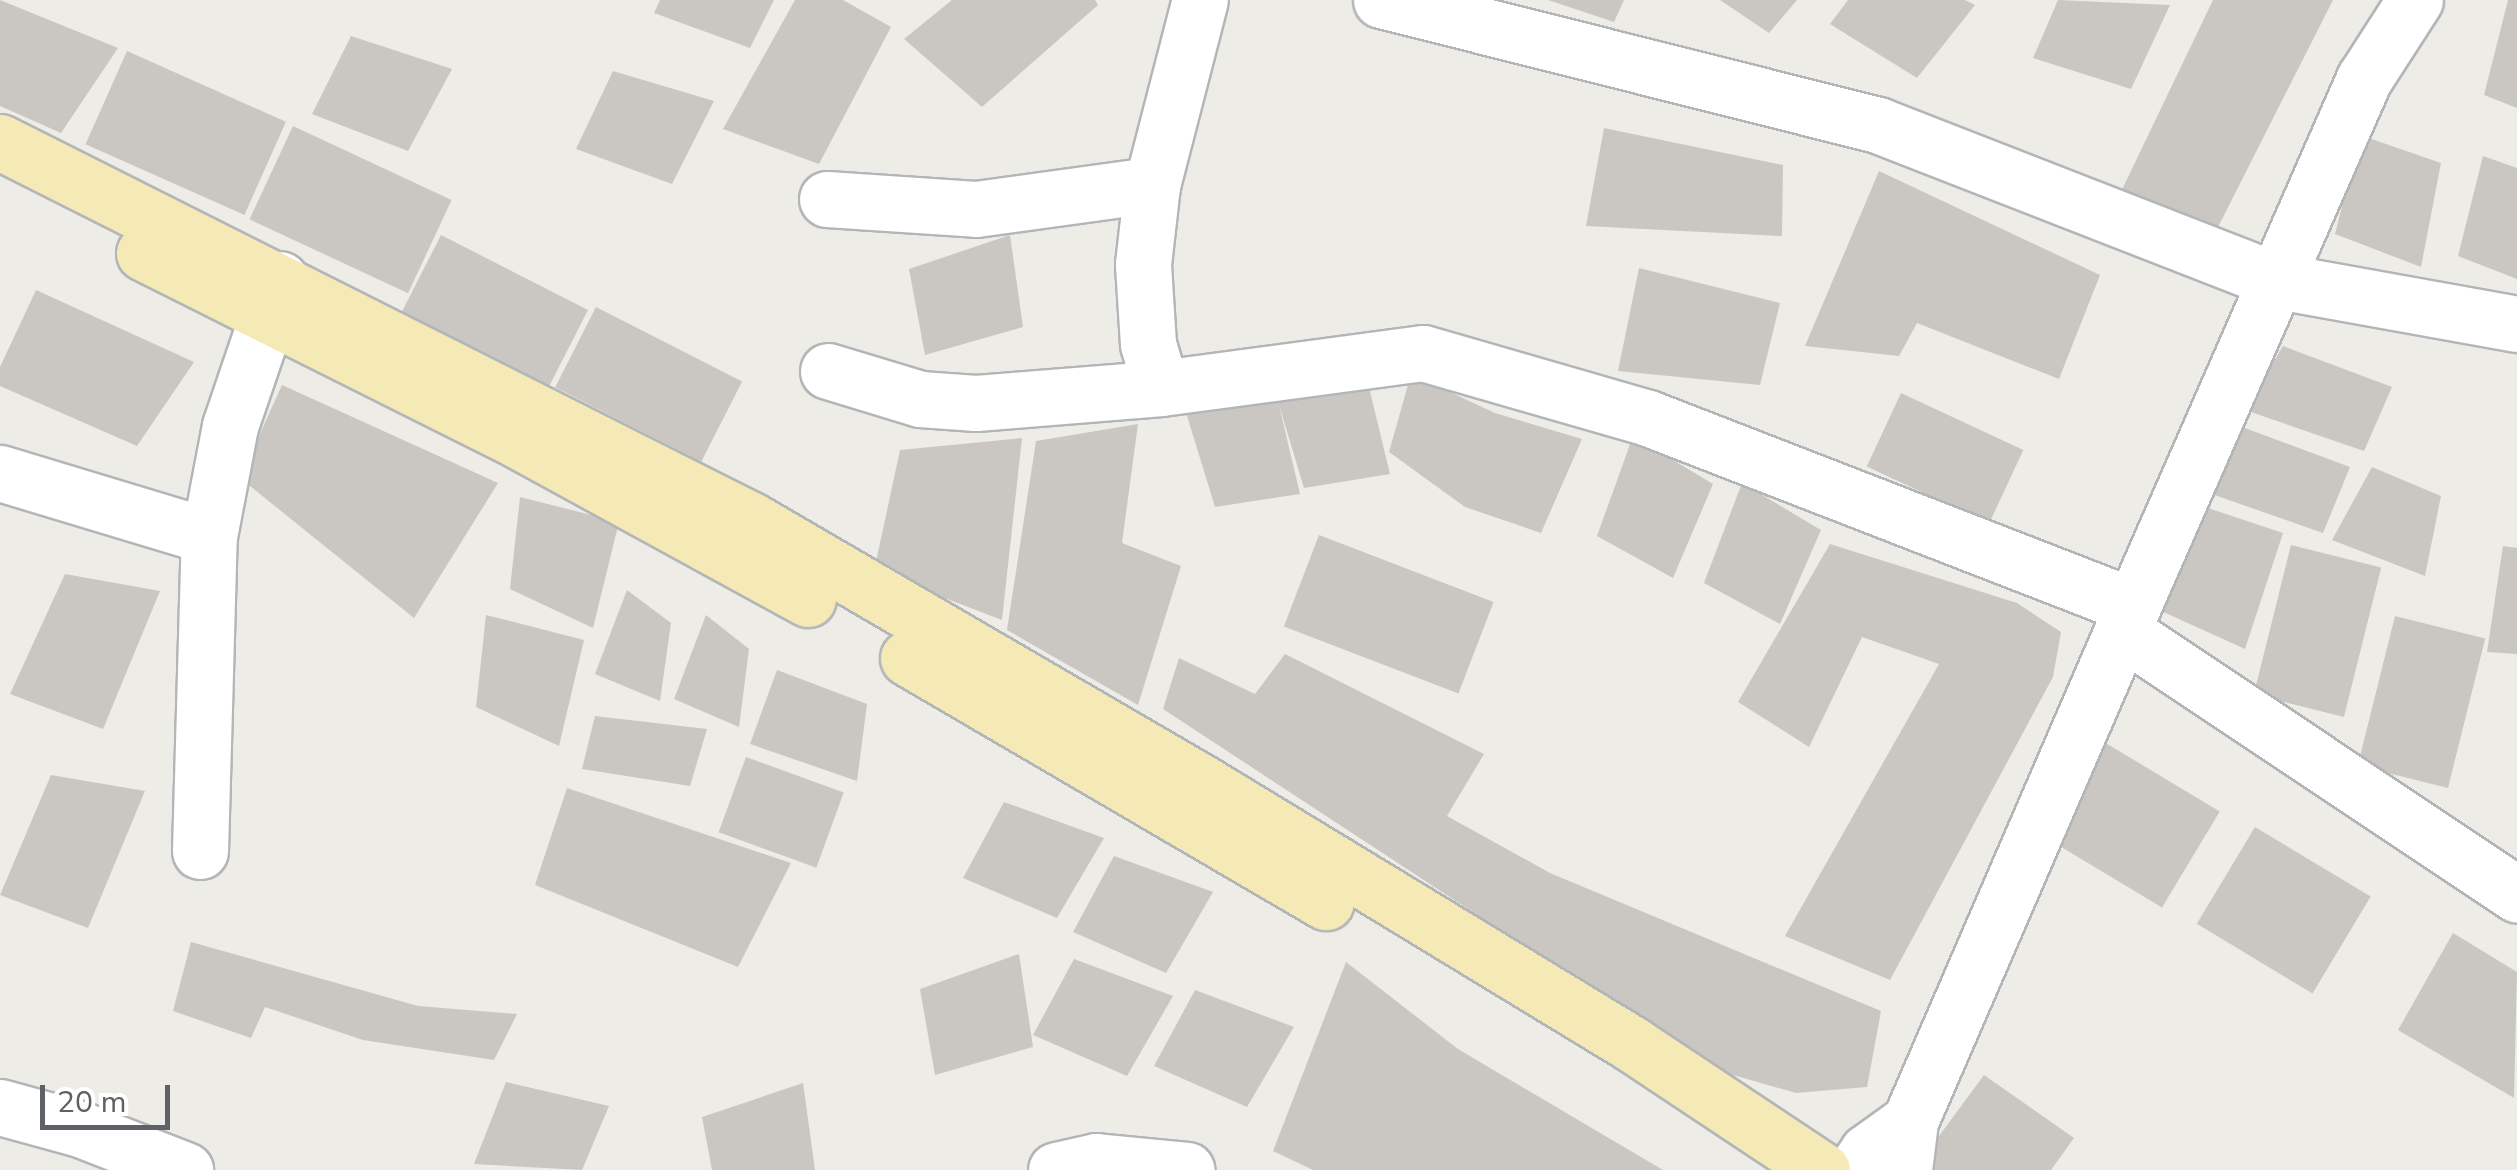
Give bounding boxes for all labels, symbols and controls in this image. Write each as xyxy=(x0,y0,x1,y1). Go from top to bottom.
scale bar xyxy=(45,1065,175,1127)
text: 20 m xyxy=(57,1082,126,1123)

